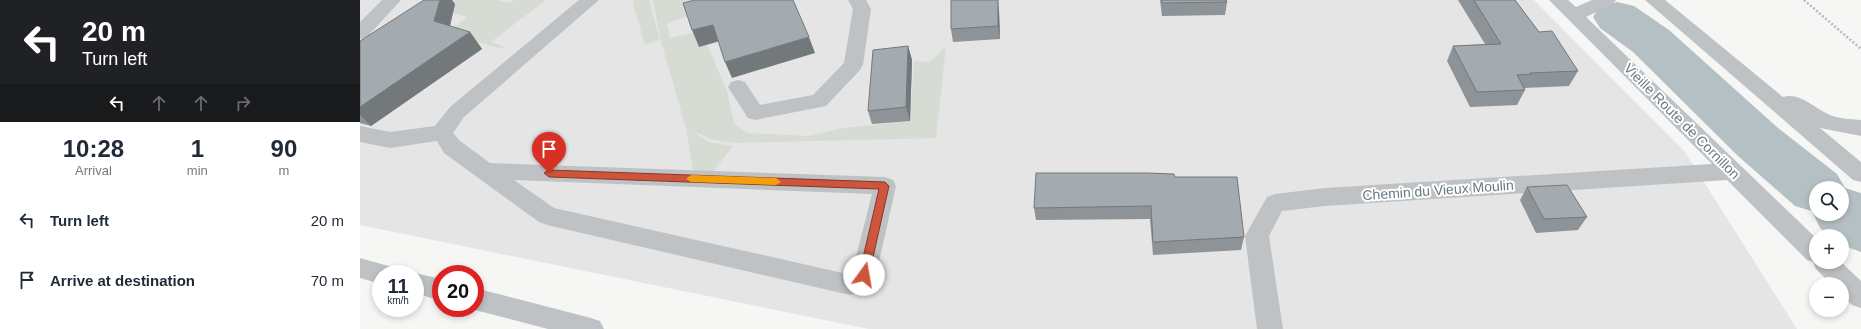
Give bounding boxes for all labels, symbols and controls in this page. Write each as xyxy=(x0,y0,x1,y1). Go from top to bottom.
icon: left xyxy=(16,16,68,68)
text: 20 m xyxy=(82,16,146,47)
text: Turn left xyxy=(82,49,147,69)
street label: Vieille Route de Cornillon xyxy=(1621,60,1743,182)
icon: left xyxy=(106,92,128,114)
icon: ahead xyxy=(148,92,170,114)
icon: ahead xyxy=(190,92,212,114)
icon: right xyxy=(232,92,254,114)
pin xyxy=(532,132,566,173)
text: 10:28 xyxy=(63,135,124,162)
text: 1 xyxy=(191,135,204,162)
text: 90 xyxy=(271,135,297,162)
icon: arrive xyxy=(538,138,560,160)
text: Arrival xyxy=(75,163,112,178)
text: min xyxy=(187,163,208,178)
text: m xyxy=(278,163,289,178)
street label: Chemin du Vieux Moulin xyxy=(1362,177,1514,203)
map controls xyxy=(1809,181,1849,317)
button: search xyxy=(1809,181,1849,221)
icon: left xyxy=(16,209,38,231)
text: Turn left xyxy=(50,212,109,229)
text: 20 m xyxy=(311,212,344,229)
button: + xyxy=(1809,229,1849,269)
position arrow xyxy=(843,254,885,296)
speed limit sign: 20 xyxy=(432,265,484,317)
icon: arrive xyxy=(16,269,38,291)
text: Arrive at destination xyxy=(50,272,195,289)
text: 70 m xyxy=(311,272,344,289)
text: 11 xyxy=(387,275,409,297)
button: − xyxy=(1809,277,1849,317)
text: km/h xyxy=(387,295,409,306)

